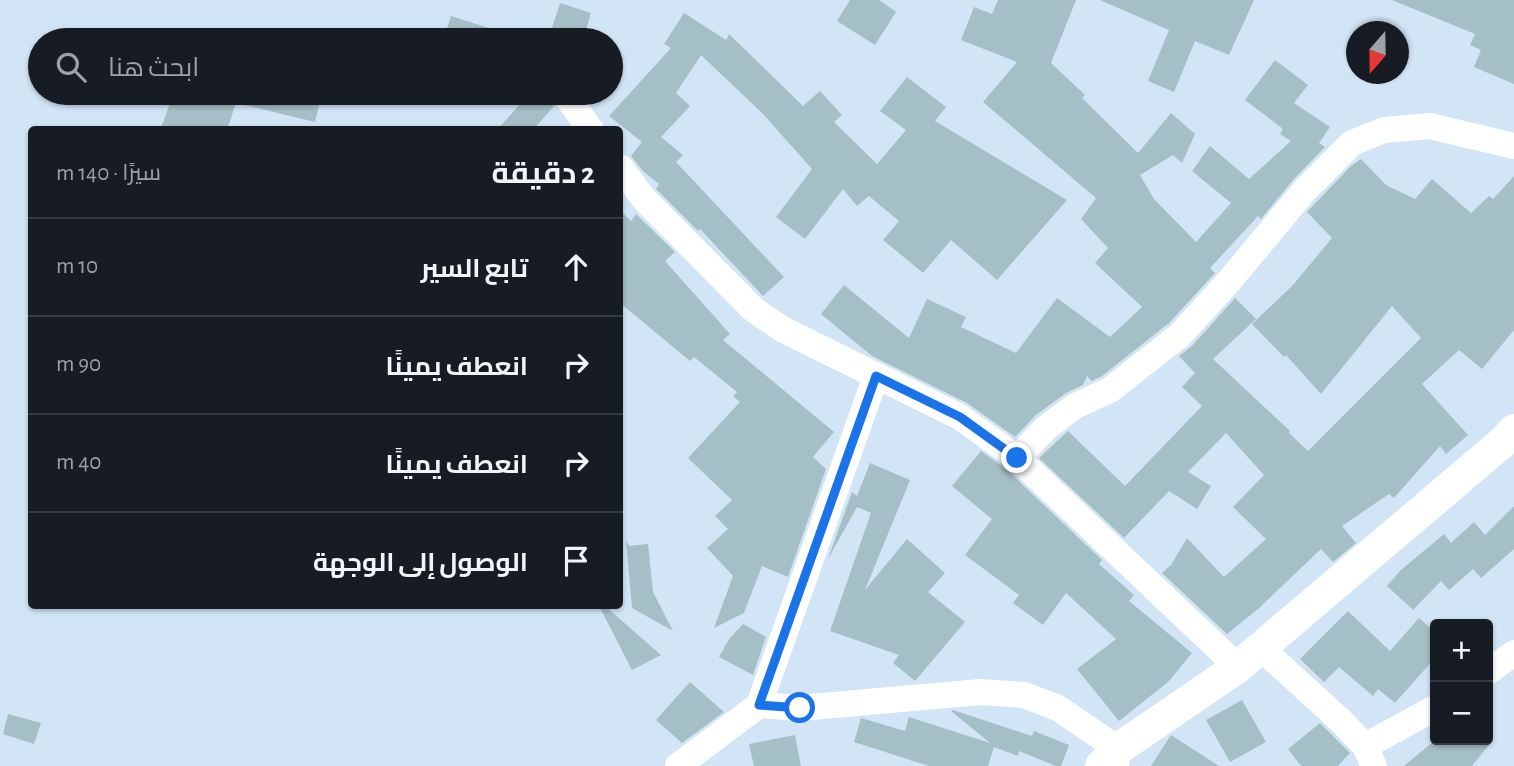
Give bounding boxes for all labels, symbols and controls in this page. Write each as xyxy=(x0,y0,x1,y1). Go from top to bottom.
north arrow xyxy=(1346,21,1409,84)
search box xyxy=(28,28,623,105)
icon: search xyxy=(52,48,90,86)
text: ابحث هنا xyxy=(108,55,199,81)
text: 2 دقيقة xyxy=(492,159,595,189)
text: سيرًا · 140 m xyxy=(56,162,161,185)
icon: ahead xyxy=(557,248,595,286)
text: 10 m xyxy=(56,255,98,278)
text: تابع السير xyxy=(421,256,528,282)
icon: right xyxy=(557,346,595,384)
text: 90 m xyxy=(56,353,101,376)
text: انعطف يمينًا xyxy=(385,354,528,380)
route end xyxy=(1001,442,1032,473)
icon: right xyxy=(557,444,595,482)
text: 40 m xyxy=(56,451,101,474)
text: انعطف يمينًا xyxy=(385,452,528,478)
icon: arrive xyxy=(557,542,595,580)
text: الوصول إلى الوجهة xyxy=(313,550,528,576)
map controls xyxy=(1430,619,1493,745)
button: + xyxy=(1430,619,1493,682)
button: − xyxy=(1430,682,1493,745)
route start xyxy=(784,692,815,723)

